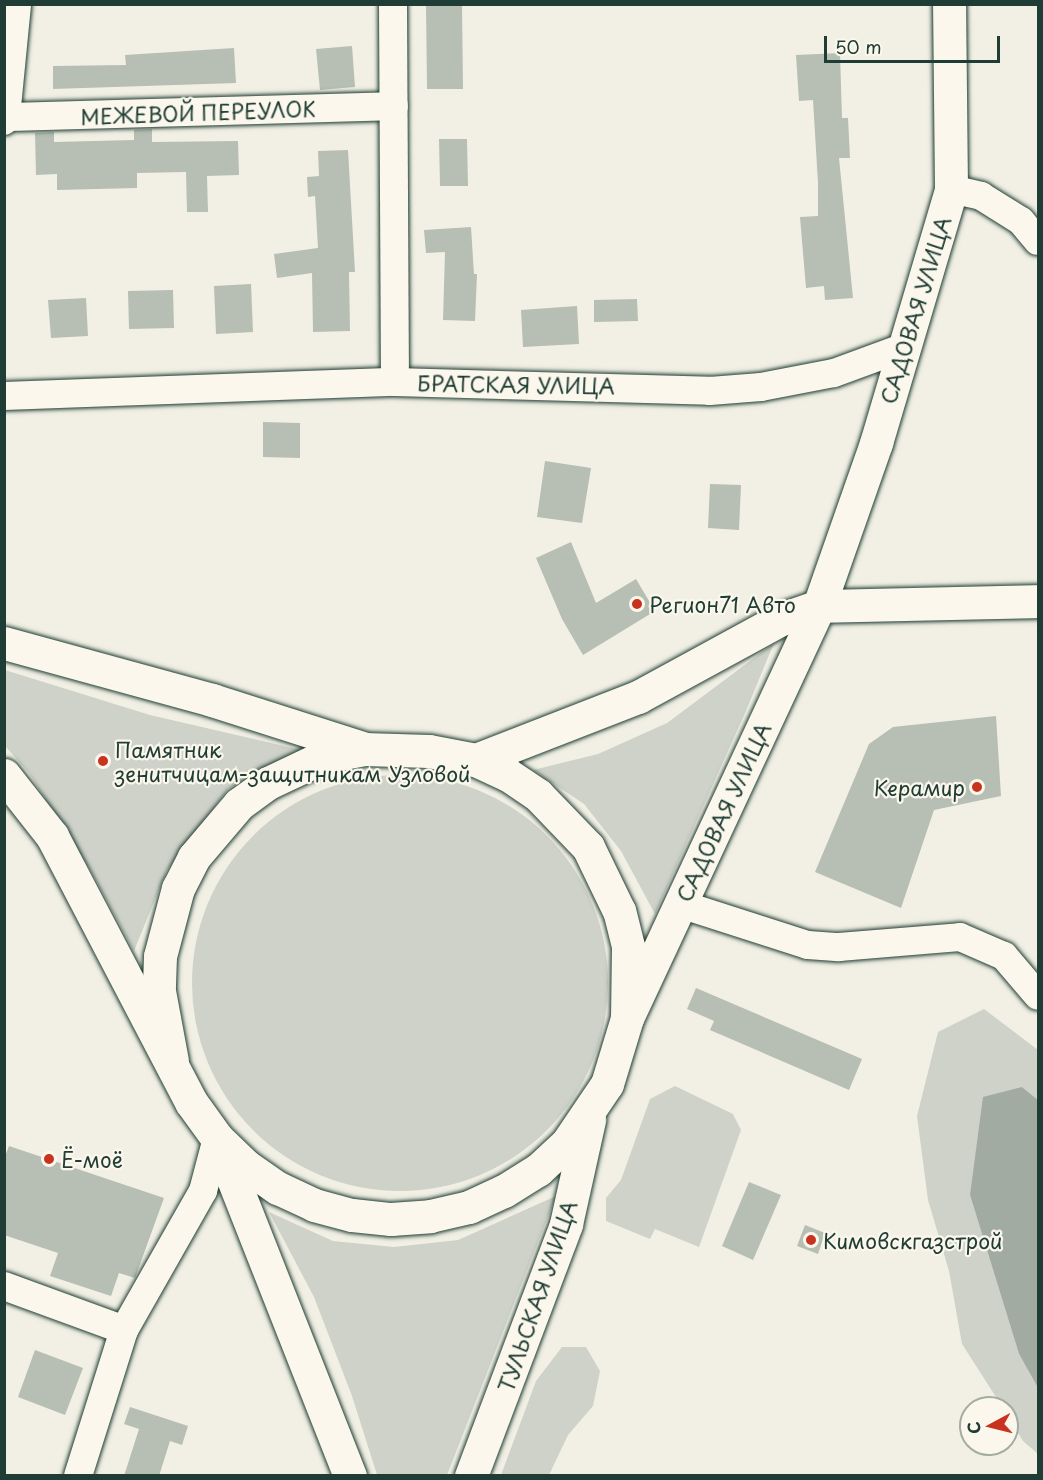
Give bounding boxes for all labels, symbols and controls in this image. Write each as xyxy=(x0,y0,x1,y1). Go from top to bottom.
scale bar xyxy=(827,24,1002,62)
text: 50 m xyxy=(835,33,882,60)
street label: МЕЖЕВОЙ ПЕРЕУЛОК xyxy=(80,95,316,129)
street label: САДОВАЯ УЛИЦА xyxy=(875,214,955,406)
street label: БРАТСКАЯ УЛИЦА xyxy=(417,370,615,398)
place label: Регион71 Авто xyxy=(649,591,796,617)
marker: Регион71 Авто xyxy=(630,597,644,611)
street label: САДОВАЯ УЛИЦА xyxy=(671,719,775,905)
place label: Памятник зенитчицам-защитникам Узловой xyxy=(115,736,471,786)
marker: Памятник зенитчицам-защитникам Узловой xyxy=(96,754,110,768)
place label: Керамир xyxy=(874,774,965,800)
marker: Керамир xyxy=(970,780,984,794)
place label: Ё-моё xyxy=(61,1146,123,1172)
marker: Ё-моё xyxy=(42,1152,56,1166)
street label: ТУЛЬСКАЯ УЛИЦА xyxy=(492,1197,582,1395)
place label: Кимовскгазстрой xyxy=(823,1227,1002,1253)
marker: Кимовскгазстрой xyxy=(804,1233,818,1247)
north arrow xyxy=(959,1396,1019,1456)
text: С xyxy=(960,1421,986,1435)

